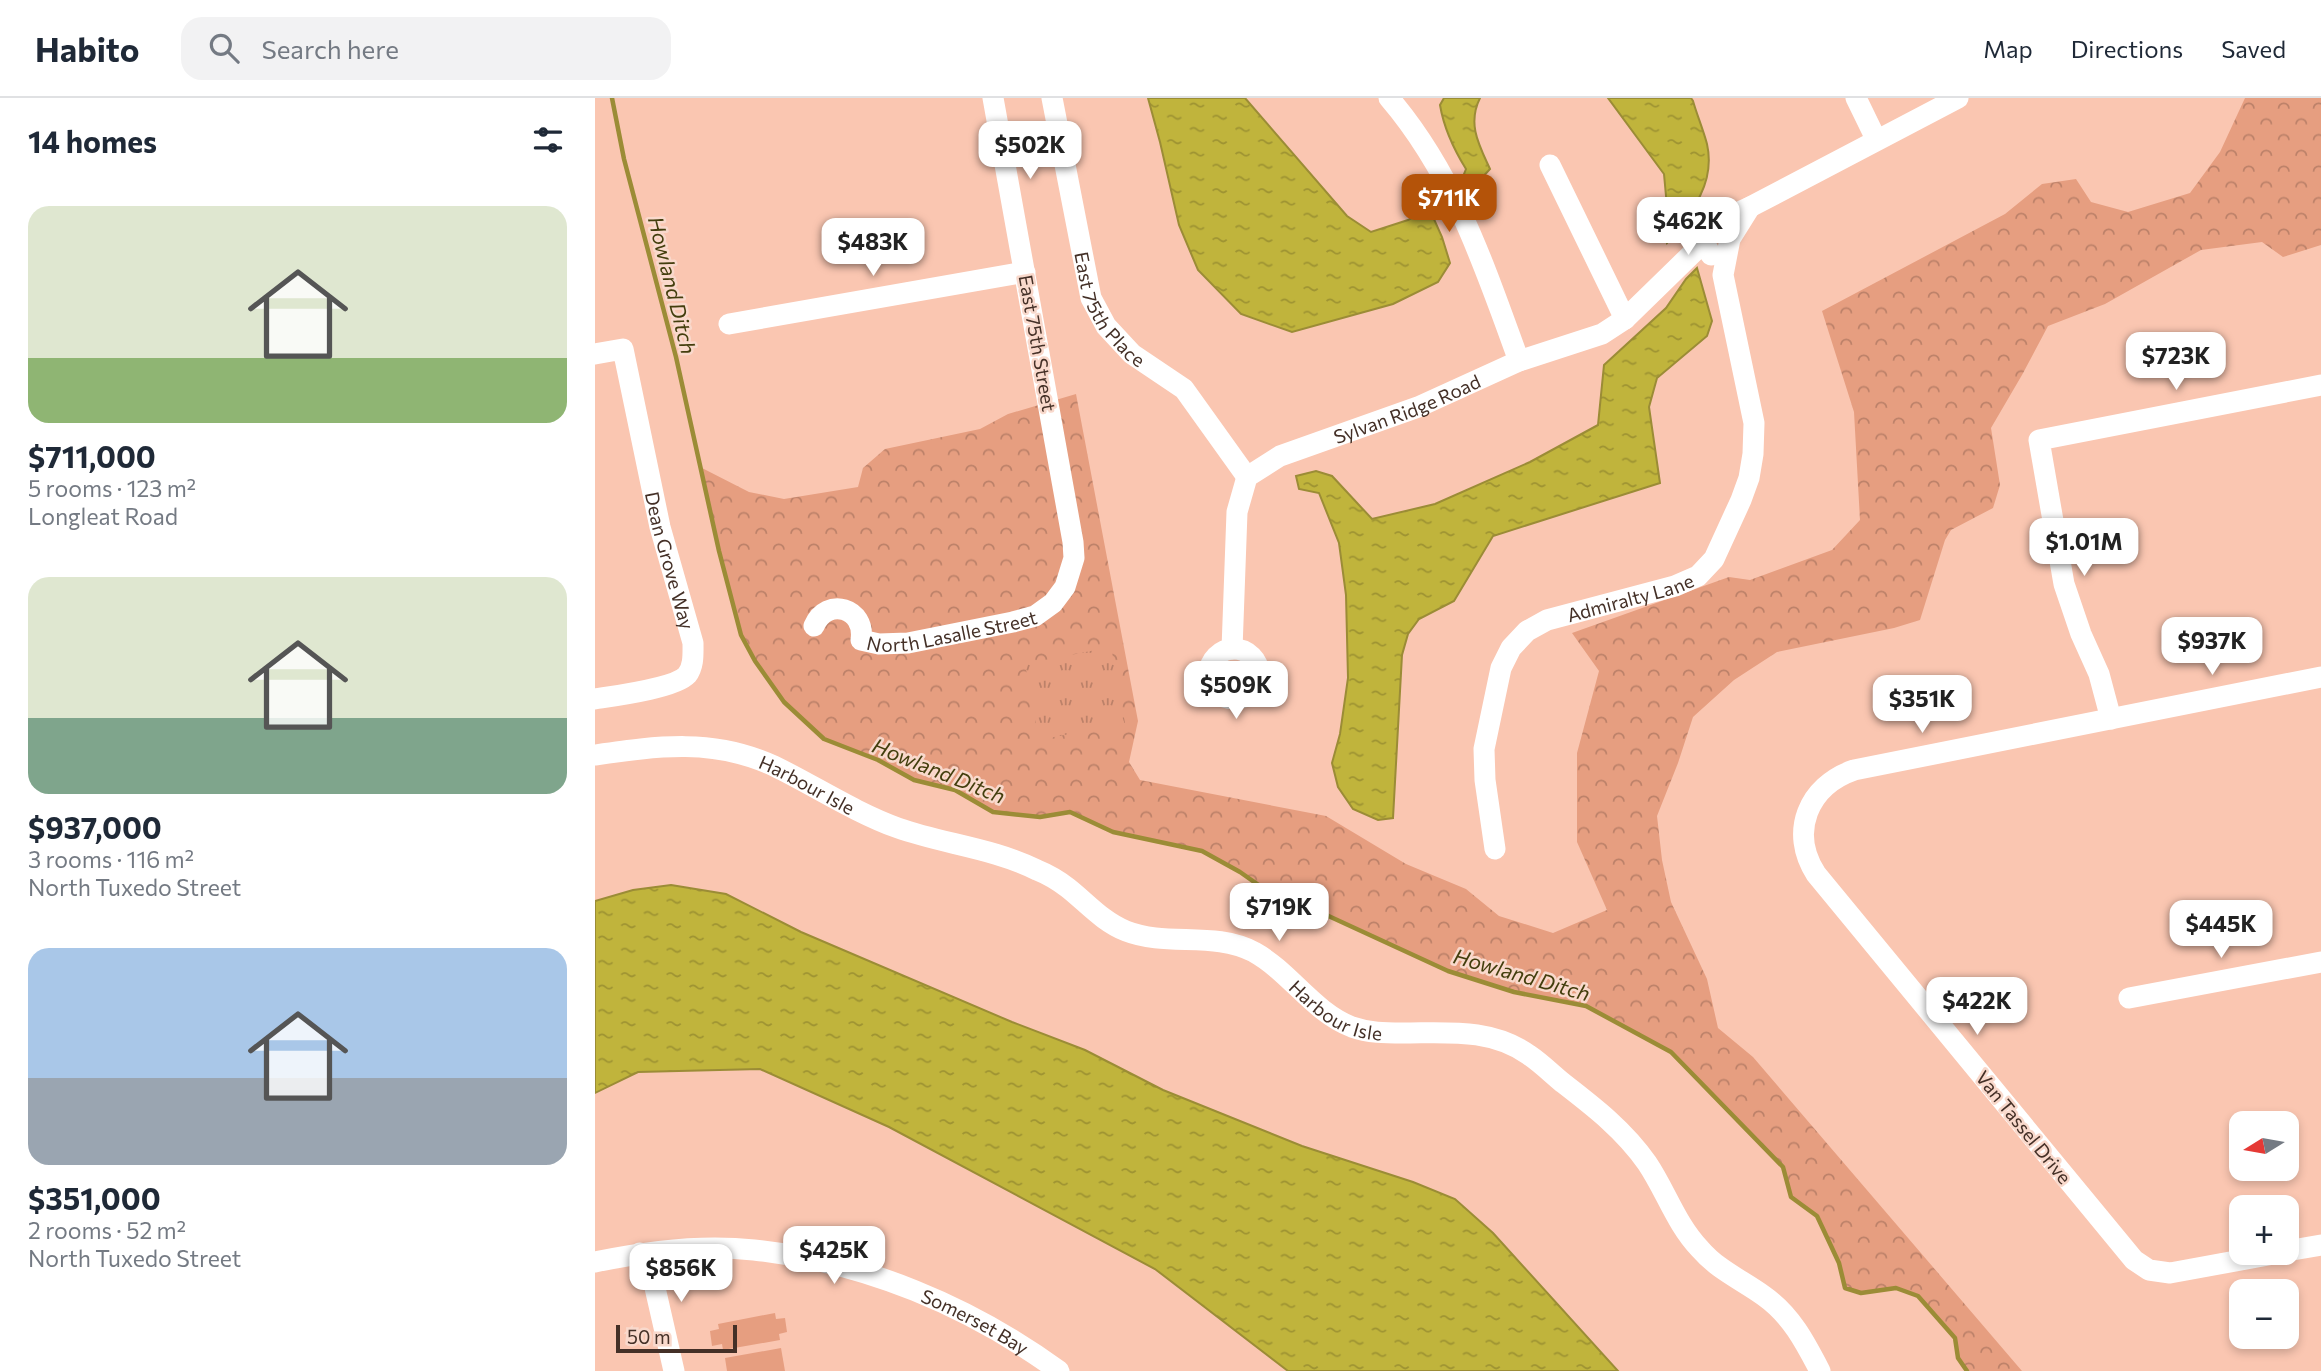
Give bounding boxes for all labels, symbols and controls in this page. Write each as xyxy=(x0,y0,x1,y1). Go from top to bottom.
search box xyxy=(181,17,671,80)
text: Habito xyxy=(35,28,139,69)
icon: search xyxy=(205,29,243,67)
text: Search here xyxy=(261,33,399,64)
text: Map xyxy=(1983,34,2033,63)
text: Directions xyxy=(2071,34,2183,63)
text: Saved xyxy=(2221,34,2286,63)
icon: filters xyxy=(529,121,567,159)
text: 14 homes xyxy=(28,122,157,159)
pin: $502K xyxy=(981,122,1079,181)
text: $502K xyxy=(995,130,1065,158)
pin: $711K xyxy=(1400,174,1498,234)
text: $711K xyxy=(1418,183,1480,211)
pin: $462K xyxy=(1639,198,1737,257)
text: $462K xyxy=(1653,206,1723,234)
water label: Howland Ditch xyxy=(644,214,702,356)
pin: $483K xyxy=(824,218,922,278)
text: $483K xyxy=(838,227,908,255)
street label: East 75th Place xyxy=(1071,250,1150,371)
icon: home xyxy=(235,251,361,377)
street label: East 75th Street xyxy=(1015,273,1061,413)
pin: $723K xyxy=(2127,332,2225,392)
text: $723K xyxy=(2142,341,2210,369)
street label: Sylvan Ridge Road xyxy=(1330,369,1484,448)
text: $711,000 xyxy=(28,437,156,474)
text: 5 rooms · 123 m² xyxy=(28,474,196,502)
street label: Dean Grove Way xyxy=(641,489,700,632)
text: Longleat Road xyxy=(28,502,178,530)
pin: $1.01M xyxy=(2027,518,2141,578)
text: $1.01M xyxy=(2045,527,2123,555)
street label: Admiralty Lane xyxy=(1564,568,1697,626)
street label: North Lasalle Street xyxy=(865,605,1039,656)
pin: $937K xyxy=(2163,618,2261,677)
icon: home xyxy=(235,622,361,748)
text: $937K xyxy=(2177,626,2247,654)
pin: $509K xyxy=(1187,662,1285,721)
text: $509K xyxy=(1200,670,1272,698)
pin: $351K xyxy=(1873,676,1971,735)
text: $351K xyxy=(1889,684,1955,712)
water label: Howland Ditch xyxy=(869,732,1009,808)
street label: Harbour Isle xyxy=(756,750,859,819)
text: $937,000 xyxy=(28,808,162,845)
text: 3 rooms · 116 m² xyxy=(28,845,194,873)
text: North Tuxedo Street xyxy=(28,873,241,901)
pin: $719K xyxy=(1230,884,1328,943)
text: $719K xyxy=(1246,892,1312,920)
pin: $445K xyxy=(2172,900,2270,960)
text: $445K xyxy=(2186,909,2256,937)
water label: Howland Ditch xyxy=(1451,943,1593,1005)
street label: Harbour Isle xyxy=(1285,975,1383,1044)
pin: $422K xyxy=(1928,978,2026,1037)
text: $422K xyxy=(1942,986,2012,1014)
icon: home xyxy=(235,993,361,1119)
street label: Van Tassel Drive xyxy=(1971,1066,2077,1188)
north arrow xyxy=(2229,1111,2299,1181)
map controls xyxy=(2229,1111,2299,1349)
text: $351,000 xyxy=(28,1179,161,1216)
button: + xyxy=(2229,1195,2299,1265)
text: 2 rooms · 52 m² xyxy=(28,1216,186,1244)
pin: $425K xyxy=(785,1226,883,1286)
text: $425K xyxy=(799,1235,869,1263)
text: North Tuxedo Street xyxy=(28,1244,241,1272)
pin: $856K xyxy=(632,1244,730,1304)
text: $856K xyxy=(645,1253,717,1281)
button: − xyxy=(2229,1279,2299,1349)
street label: Somerset Bay xyxy=(918,1283,1033,1359)
scale bar xyxy=(616,1322,737,1354)
text: 50 m xyxy=(627,1325,671,1348)

